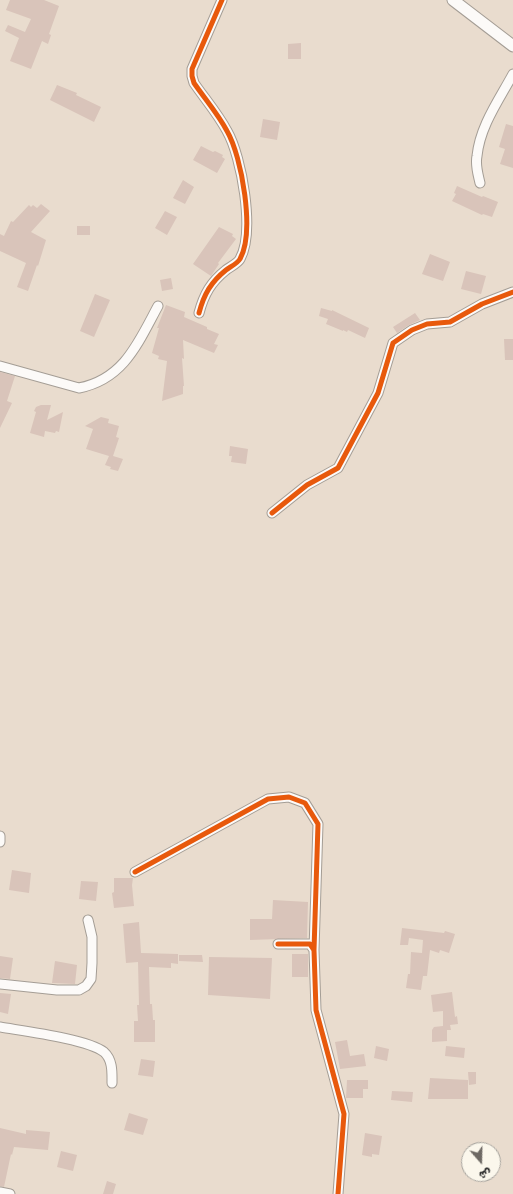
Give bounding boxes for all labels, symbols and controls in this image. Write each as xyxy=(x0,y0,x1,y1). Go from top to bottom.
north arrow xyxy=(461,1142,501,1182)
text: ش xyxy=(476,1163,493,1182)

